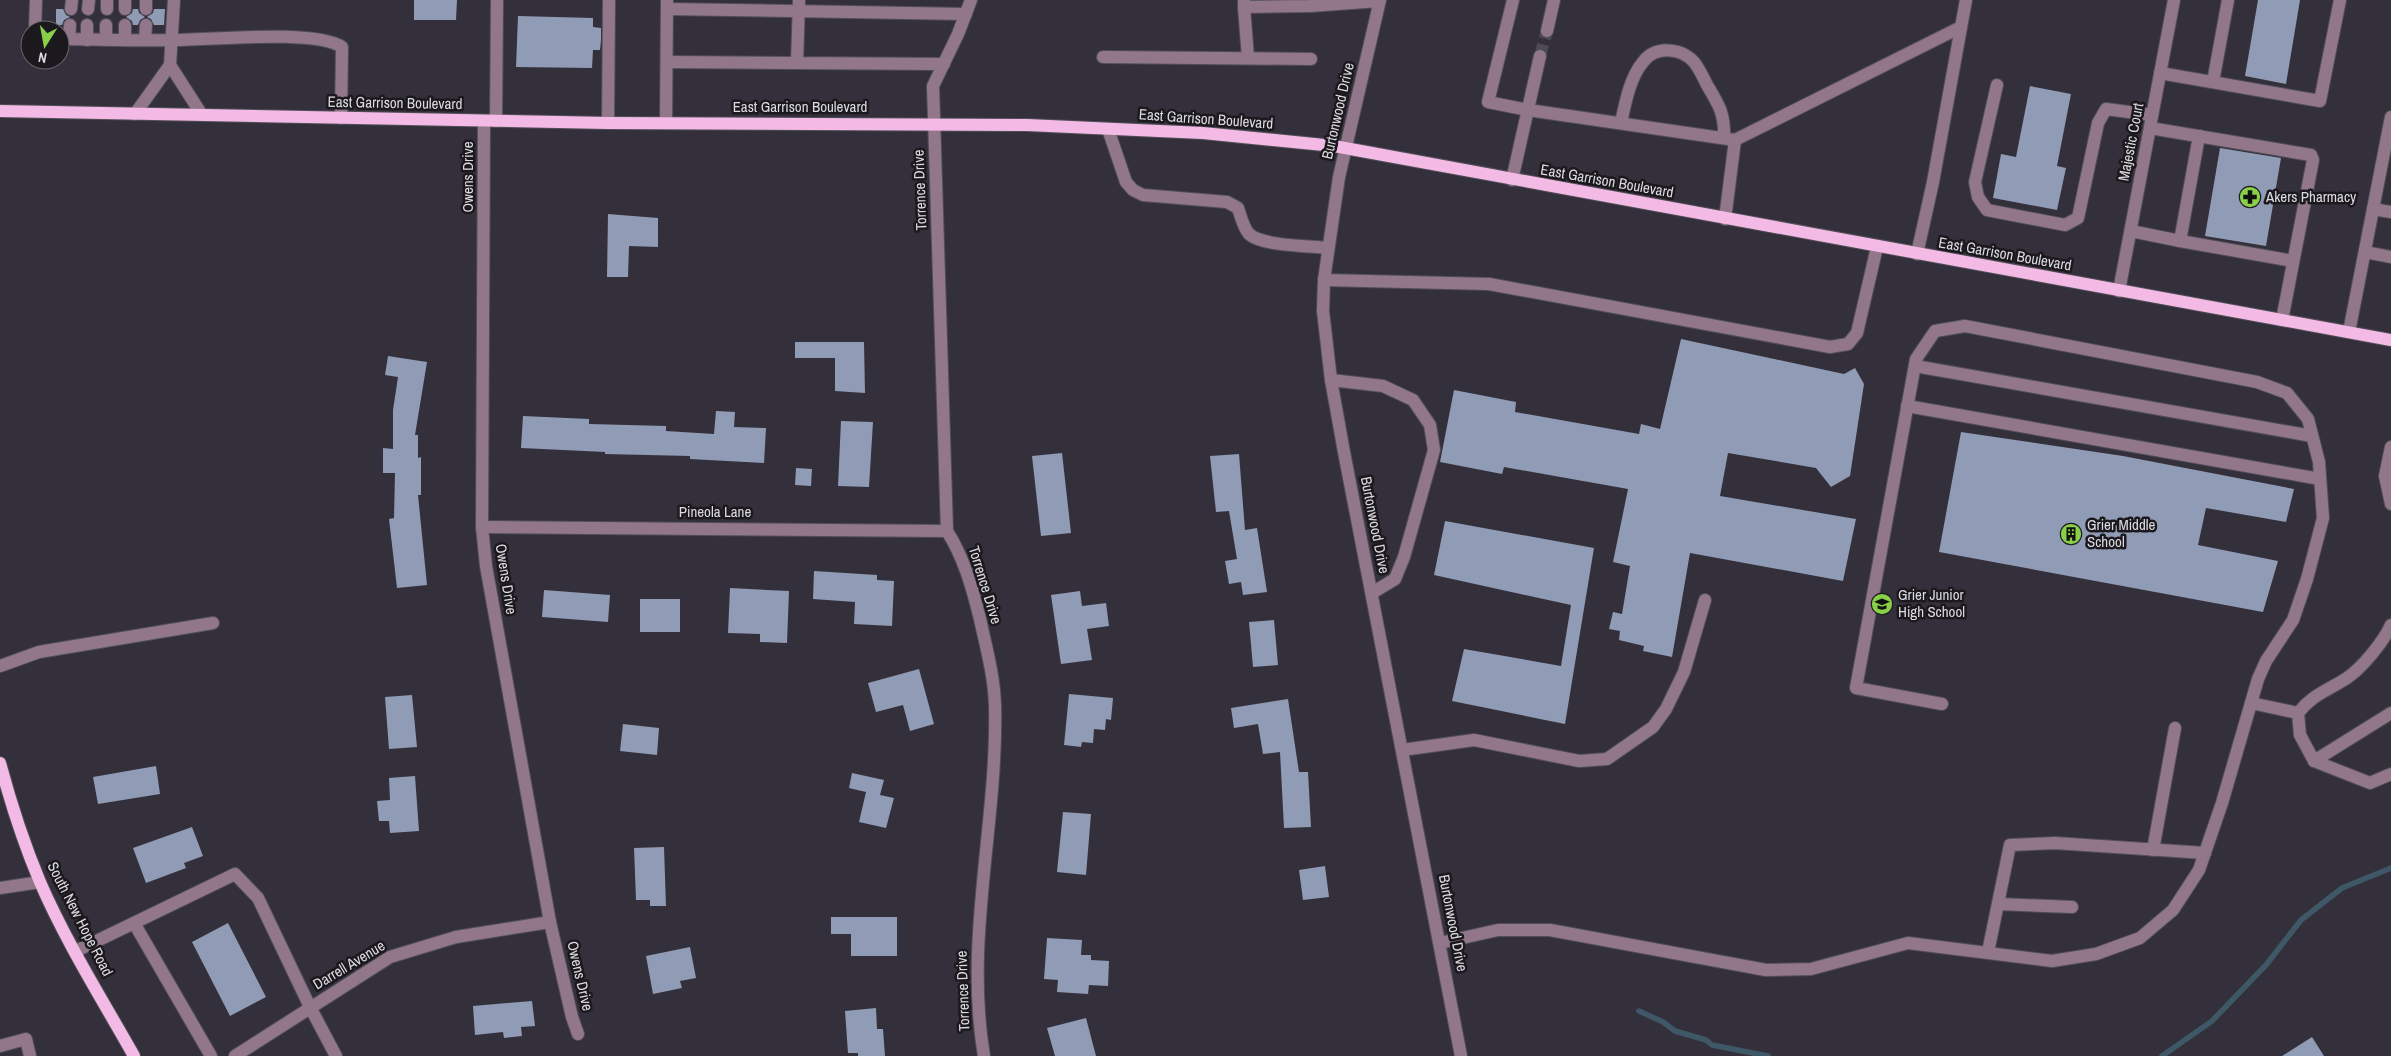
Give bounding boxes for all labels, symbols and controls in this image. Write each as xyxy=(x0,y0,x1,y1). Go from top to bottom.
north arrow xyxy=(20,20,70,70)
text: N xyxy=(37,48,48,67)
street label: Burtonwood Drive xyxy=(1316,60,1359,161)
street label: East Garrison Boulevard xyxy=(327,91,463,114)
street label: East Garrison Boulevard xyxy=(733,96,867,117)
street label: Majestic Court xyxy=(2113,100,2148,183)
street label: East Garrison Boulevard xyxy=(1138,103,1274,134)
street label: Owens Drive xyxy=(457,141,478,213)
street label: Torrence Drive xyxy=(908,149,931,231)
street label: East Garrison Boulevard xyxy=(1539,158,1675,203)
pharmacy icon: Akers Pharmacy xyxy=(2238,185,2262,209)
place label: Akers Pharmacy xyxy=(2265,186,2357,207)
street label: East Garrison Boulevard xyxy=(1937,231,2073,276)
street label: Burtonwood Drive xyxy=(1356,475,1395,575)
street label: Pineola Lane xyxy=(679,501,751,522)
place label: Grier Middle School xyxy=(2087,514,2156,552)
building icon: Grier Middle School xyxy=(2059,522,2083,546)
street label: Owens Drive xyxy=(491,542,522,616)
street label: Torrence Drive xyxy=(964,543,1007,627)
place label: Grier Junior High School xyxy=(1898,584,1965,622)
school or university icon: Grier Junior High School xyxy=(1870,592,1894,616)
street label: South New Hope Road xyxy=(43,858,118,980)
street label: Burtonwood Drive xyxy=(1434,873,1473,973)
street label: Darrell Avenue xyxy=(309,935,389,994)
street label: Owens Drive xyxy=(562,939,599,1013)
street label: Torrence Drive xyxy=(951,950,974,1032)

